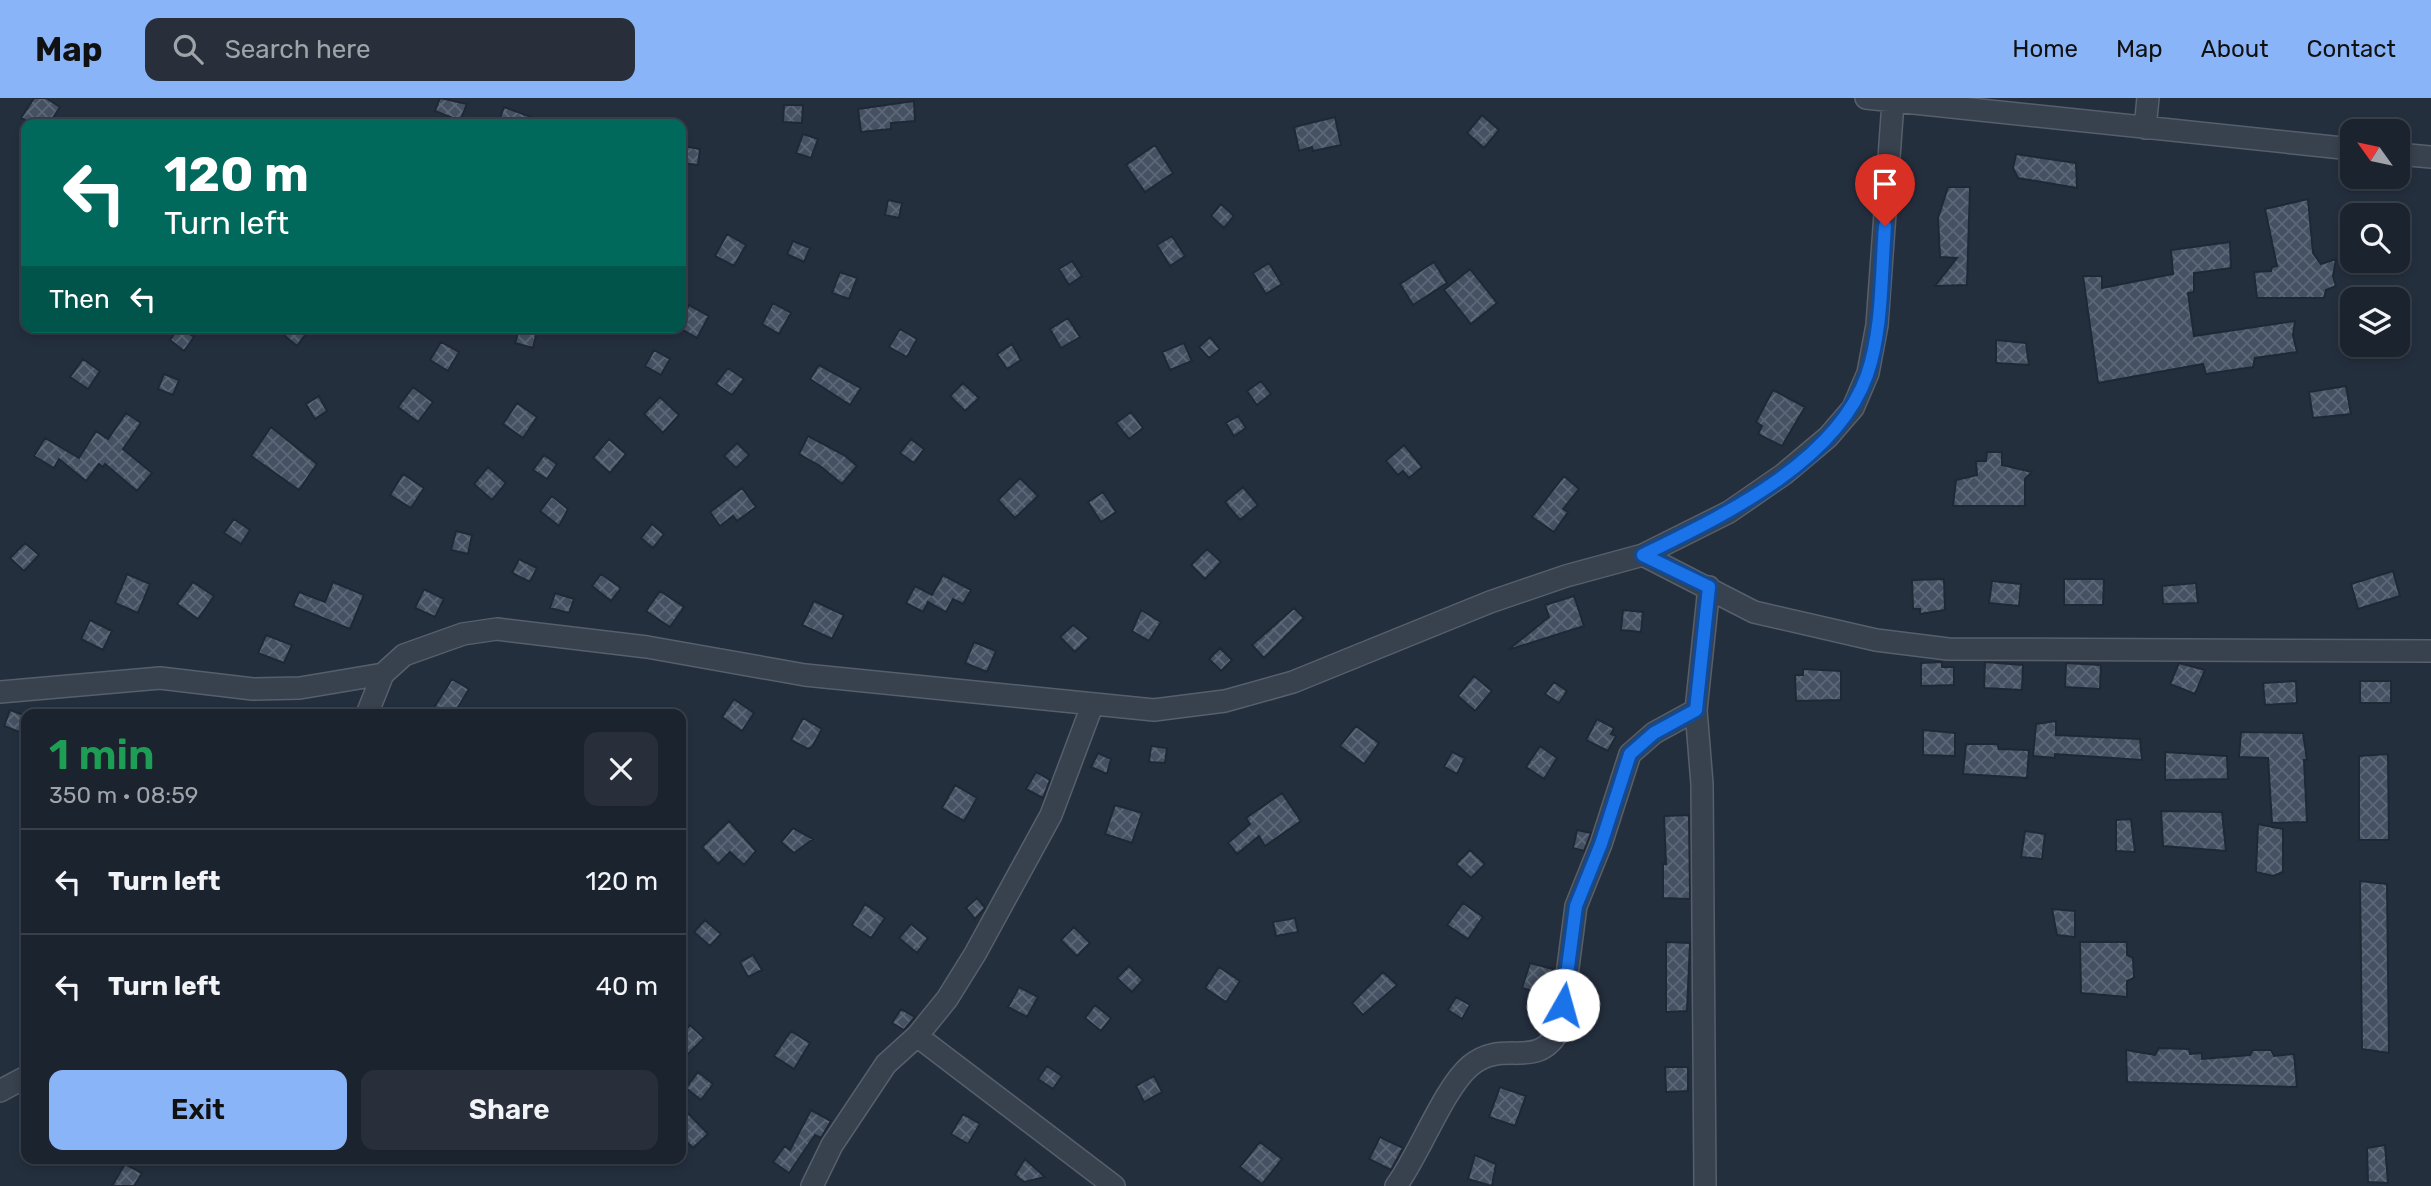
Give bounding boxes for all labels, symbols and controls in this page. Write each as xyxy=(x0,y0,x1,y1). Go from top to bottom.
search box xyxy=(145,18,635,81)
text: Map xyxy=(35,30,103,69)
icon: search xyxy=(169,30,207,68)
text: Search here xyxy=(225,34,370,65)
text: Home xyxy=(2012,35,2078,63)
text: Map xyxy=(2116,35,2163,63)
text: About xyxy=(2201,35,2269,63)
text: Contact xyxy=(2307,35,2396,63)
north arrow xyxy=(2340,119,2410,189)
map controls xyxy=(2340,119,2410,357)
text: 120 m xyxy=(164,145,309,203)
icon: left xyxy=(49,147,140,238)
pin xyxy=(1855,154,1915,226)
icon: arrive xyxy=(1866,165,1904,203)
button: search xyxy=(2340,203,2410,273)
text: Turn left xyxy=(164,204,289,242)
icon: left xyxy=(124,280,162,318)
text: Then xyxy=(49,284,110,315)
button: layers xyxy=(2340,287,2410,357)
text: 1 min xyxy=(49,730,155,780)
button: close xyxy=(584,732,658,806)
text: 350 m · 08:59 xyxy=(49,781,198,809)
icon: left xyxy=(49,863,87,901)
text: Turn left xyxy=(108,866,220,897)
text: 120 m xyxy=(586,866,658,897)
icon: left xyxy=(49,968,87,1006)
position arrow xyxy=(1526,968,1600,1042)
text: Turn left xyxy=(108,971,220,1002)
text: 40 m xyxy=(596,971,658,1002)
button: Exit xyxy=(49,1070,347,1150)
button: Share xyxy=(361,1070,658,1150)

